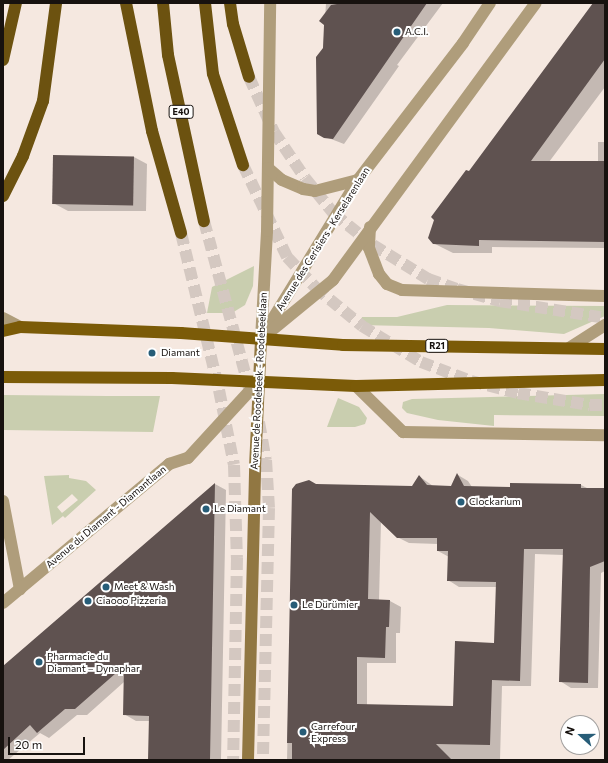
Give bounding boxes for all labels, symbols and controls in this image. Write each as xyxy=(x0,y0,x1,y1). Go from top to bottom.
place label: A.C.I. xyxy=(405,26,428,38)
marker: A.C.I. xyxy=(392,27,402,37)
road number: E40 xyxy=(168,105,194,119)
street label: Avenue des Cerisiers - Kerselarenlaan xyxy=(274,165,372,313)
street label: Avenue de Roodebeek - Roodebeeklaan xyxy=(248,292,270,470)
road number: R21 xyxy=(425,339,449,353)
marker: Diamant xyxy=(146,347,158,359)
place label: Diamant xyxy=(161,347,200,359)
street label: Avenue du Diamant - Diamantlaan xyxy=(43,463,169,571)
place label: Clockarium xyxy=(469,496,521,508)
marker: Clockarium xyxy=(456,497,466,507)
place label: Le Diamant xyxy=(214,503,266,515)
marker: Le Diamant xyxy=(201,504,211,514)
place label: Meet & Wash xyxy=(114,581,174,593)
marker: Meet & Wash xyxy=(101,582,111,592)
place label: Ciaooo Pizzeria xyxy=(96,595,166,607)
marker: Ciaooo Pizzeria xyxy=(83,596,93,606)
place label: Le Dürümier xyxy=(302,599,358,611)
marker: Le Dürümier xyxy=(289,600,299,610)
place label: Pharmacie du Diamant – Dynaphar xyxy=(47,650,140,674)
marker: Pharmacie du Diamant – Dynaphar xyxy=(34,657,44,667)
north arrow xyxy=(560,715,600,755)
place label: Carrefour Express xyxy=(311,720,355,744)
text: N xyxy=(562,725,577,737)
marker: Carrefour Express xyxy=(298,727,308,737)
scale bar xyxy=(10,729,87,755)
text: 20 m xyxy=(15,737,42,751)

